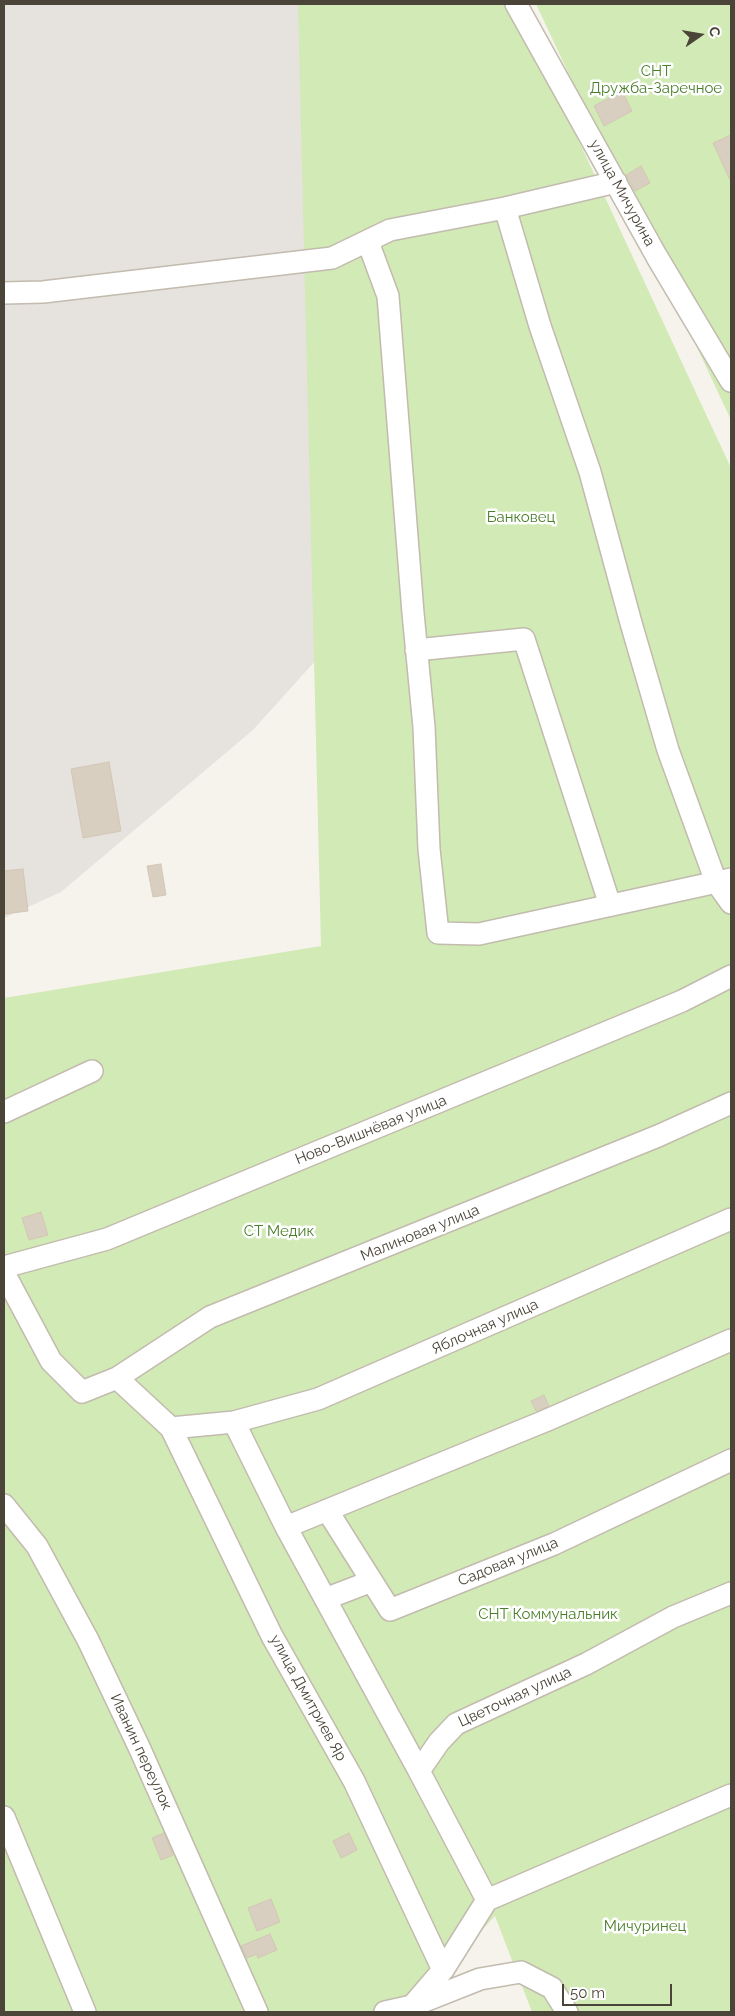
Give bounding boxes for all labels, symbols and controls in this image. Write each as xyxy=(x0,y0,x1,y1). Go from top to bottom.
north arrow xyxy=(675,10,725,60)
text: С xyxy=(706,25,723,38)
park label: СНТ Дружба-Заречное xyxy=(590,62,722,97)
street label: улица Мичурина xyxy=(585,136,659,250)
park label: Банковец xyxy=(487,508,555,526)
street label: Ново-Вишнёвая улица xyxy=(293,1091,449,1169)
street label: Малиновая улица xyxy=(358,1201,482,1265)
park label: СТ Медик xyxy=(244,1222,314,1240)
street label: Яблочная улица xyxy=(429,1295,541,1359)
street label: Садовая улица xyxy=(455,1534,561,1590)
park label: СНТ Коммунальник xyxy=(478,1605,618,1623)
street label: улица Дмитриев Яр xyxy=(266,1632,350,1764)
street label: Цветочная улица xyxy=(456,1663,574,1731)
street label: Иванин переулок xyxy=(106,1691,176,1813)
park label: Мичуринец xyxy=(604,1917,686,1935)
scale bar xyxy=(565,1974,675,2006)
text: 50 m xyxy=(570,1984,605,2002)

